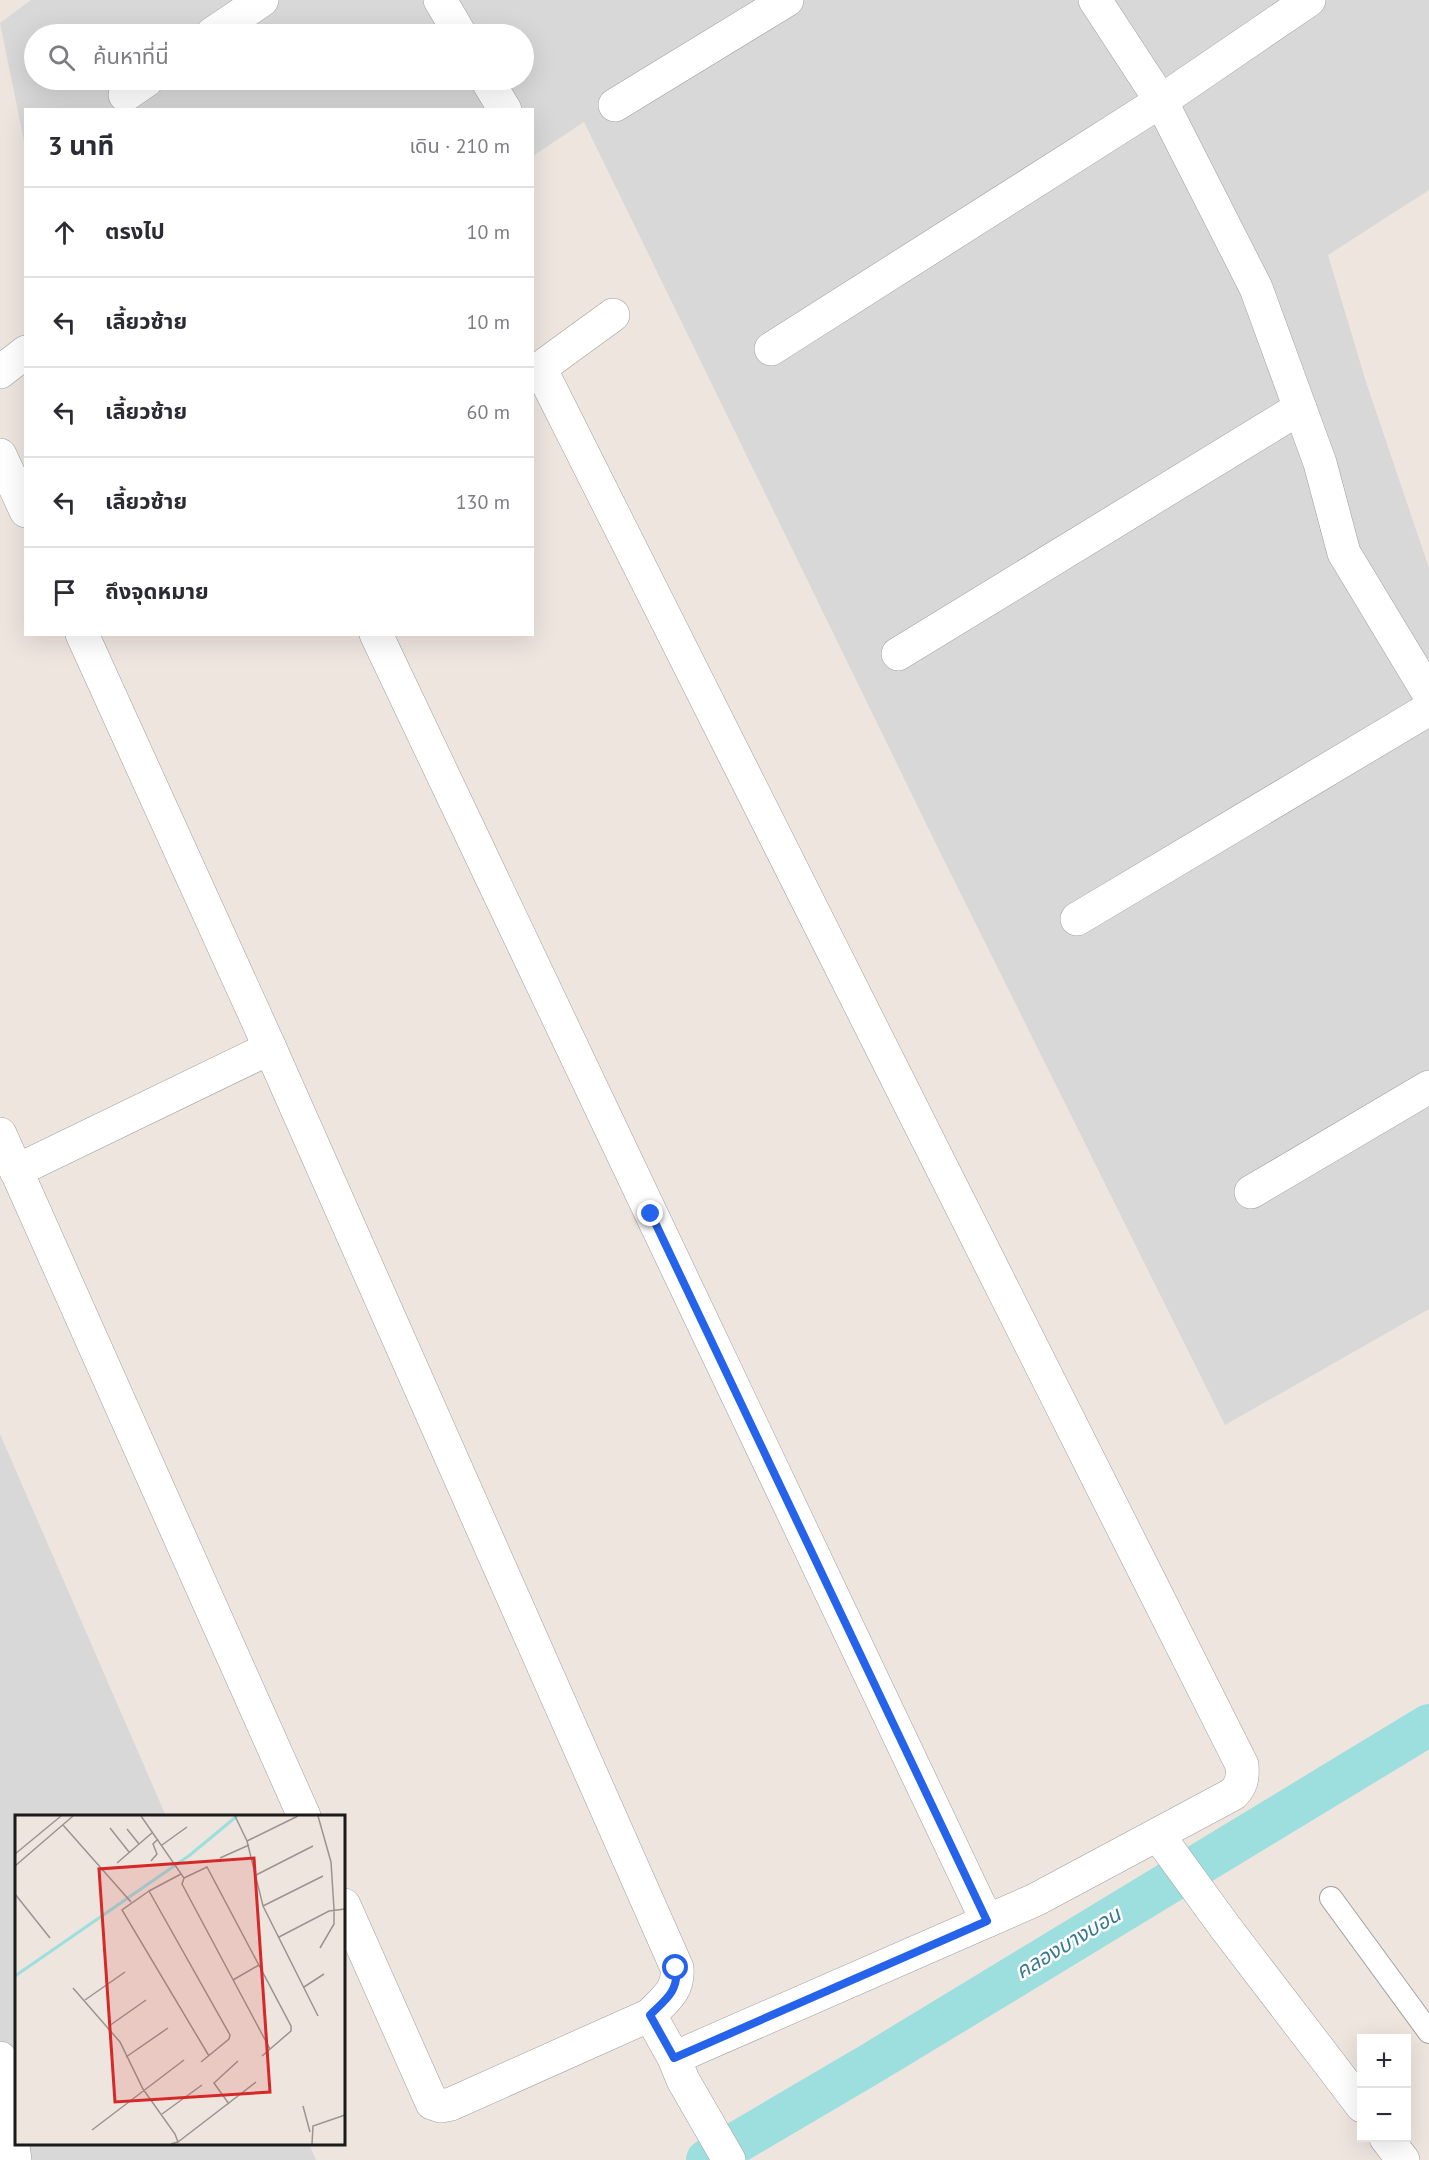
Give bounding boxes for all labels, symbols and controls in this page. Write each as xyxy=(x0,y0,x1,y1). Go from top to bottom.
search box xyxy=(24,24,534,90)
icon: search xyxy=(45,41,78,74)
text: ค้นหาที่นี่ xyxy=(93,42,169,70)
text: 3 นาที xyxy=(48,129,114,162)
text: เดิน · 210 m xyxy=(409,133,510,159)
icon: ahead xyxy=(48,216,81,249)
text: ตรงไป xyxy=(105,217,165,245)
text: 10 m xyxy=(467,219,510,245)
icon: left xyxy=(48,306,81,339)
text: เลี้ยวซ้าย xyxy=(105,307,187,335)
text: 10 m xyxy=(467,309,510,335)
icon: left xyxy=(48,396,81,429)
text: เลี้ยวซ้าย xyxy=(105,397,187,425)
text: 60 m xyxy=(467,399,510,425)
icon: left xyxy=(48,486,81,519)
text: เลี้ยวซ้าย xyxy=(105,487,187,515)
text: 130 m xyxy=(456,489,510,515)
icon: arrive xyxy=(48,576,81,609)
text: ถึงจุดหมาย xyxy=(105,577,209,605)
route end xyxy=(637,1200,663,1226)
inset map xyxy=(15,1815,345,2145)
water label: คลองบางบอน xyxy=(1010,1900,1126,1985)
route start xyxy=(662,1954,688,1980)
map controls xyxy=(1357,2034,1411,2142)
button: + xyxy=(1357,2034,1411,2088)
button: − xyxy=(1357,2088,1411,2142)

